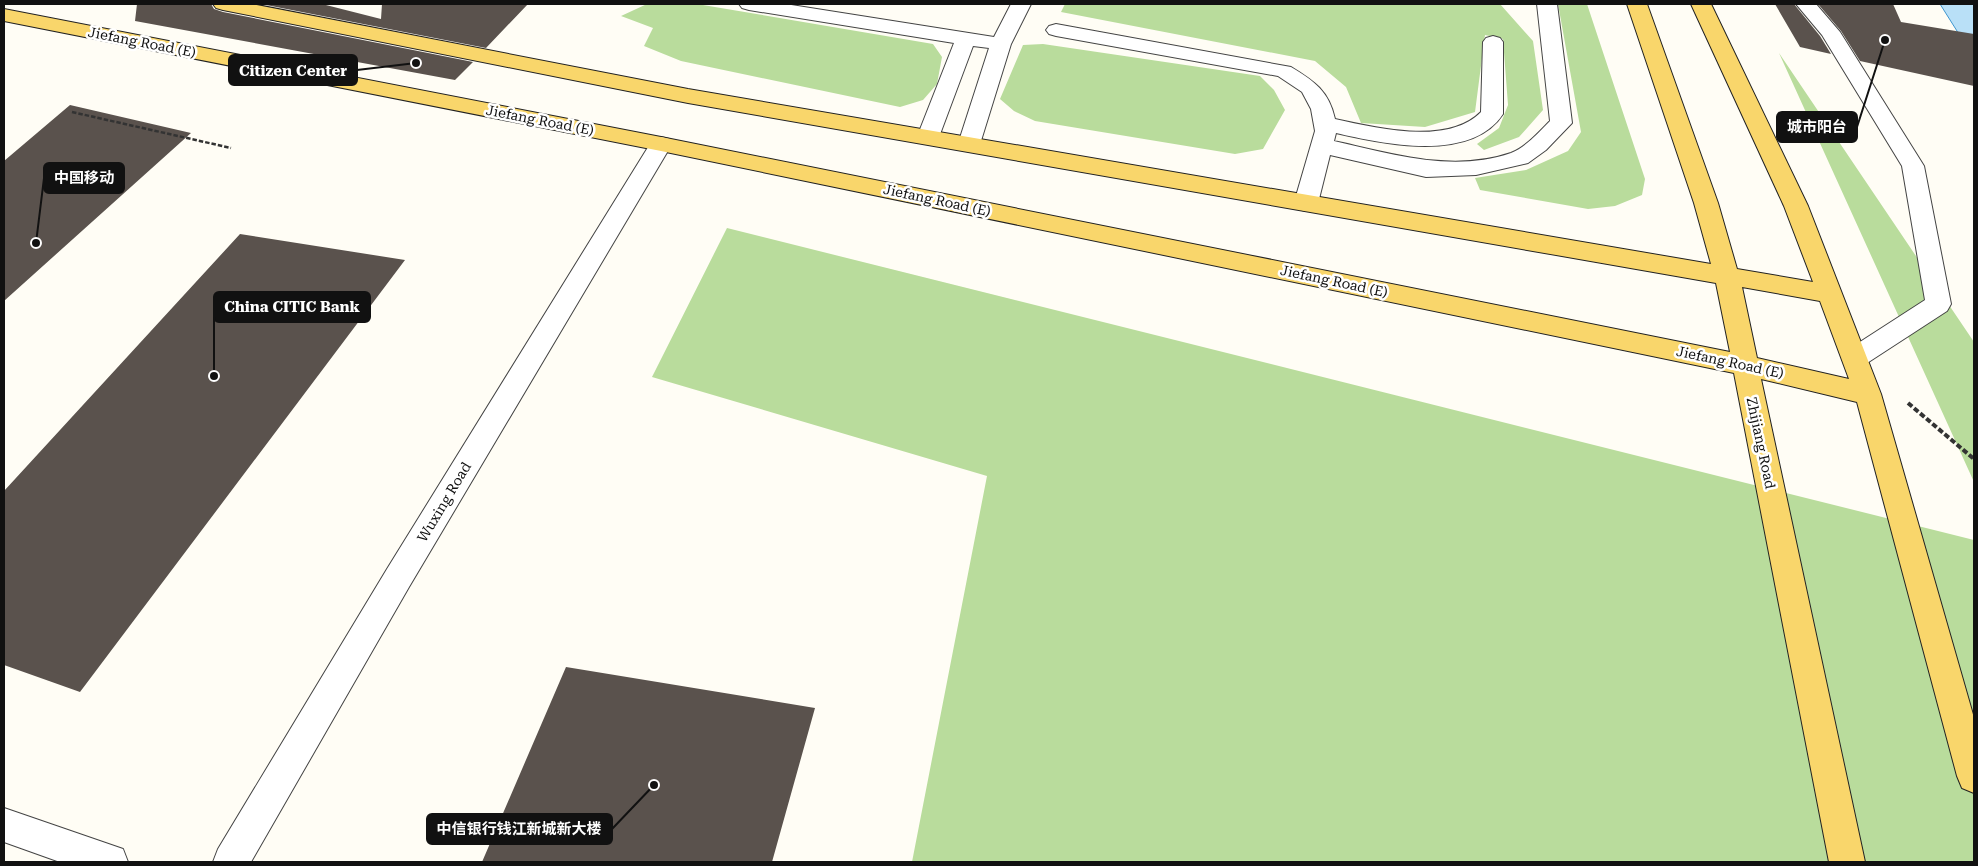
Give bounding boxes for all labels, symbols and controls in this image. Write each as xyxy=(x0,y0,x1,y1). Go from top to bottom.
street label: Jiefang Road (E) xyxy=(87,24,197,60)
callout: Citizen Center xyxy=(229,55,357,85)
text: Citizen Center xyxy=(239,62,347,80)
street label: Jiefang Road (E) xyxy=(485,102,595,138)
callout: 城市阳台 xyxy=(1777,112,1857,142)
text: 城市阳台 xyxy=(1787,118,1847,136)
callout: 中国移动 xyxy=(44,163,124,193)
text: 中国移动 xyxy=(54,169,114,187)
street label: Jiefang Road (E) xyxy=(882,181,992,219)
street label: Jiefang Road (E) xyxy=(1279,262,1389,300)
callout: China CITIC Bank xyxy=(214,292,370,322)
text: China CITIC Bank xyxy=(224,298,361,316)
street label: Jiefang Road (E) xyxy=(1675,343,1785,381)
street label: Zhijiang Road xyxy=(1743,396,1779,490)
street label: Wuxing Road xyxy=(414,459,474,545)
callout: 中信银行钱江新城新大楼 xyxy=(427,814,612,844)
text: 中信银行钱江新城新大楼 xyxy=(436,820,602,838)

